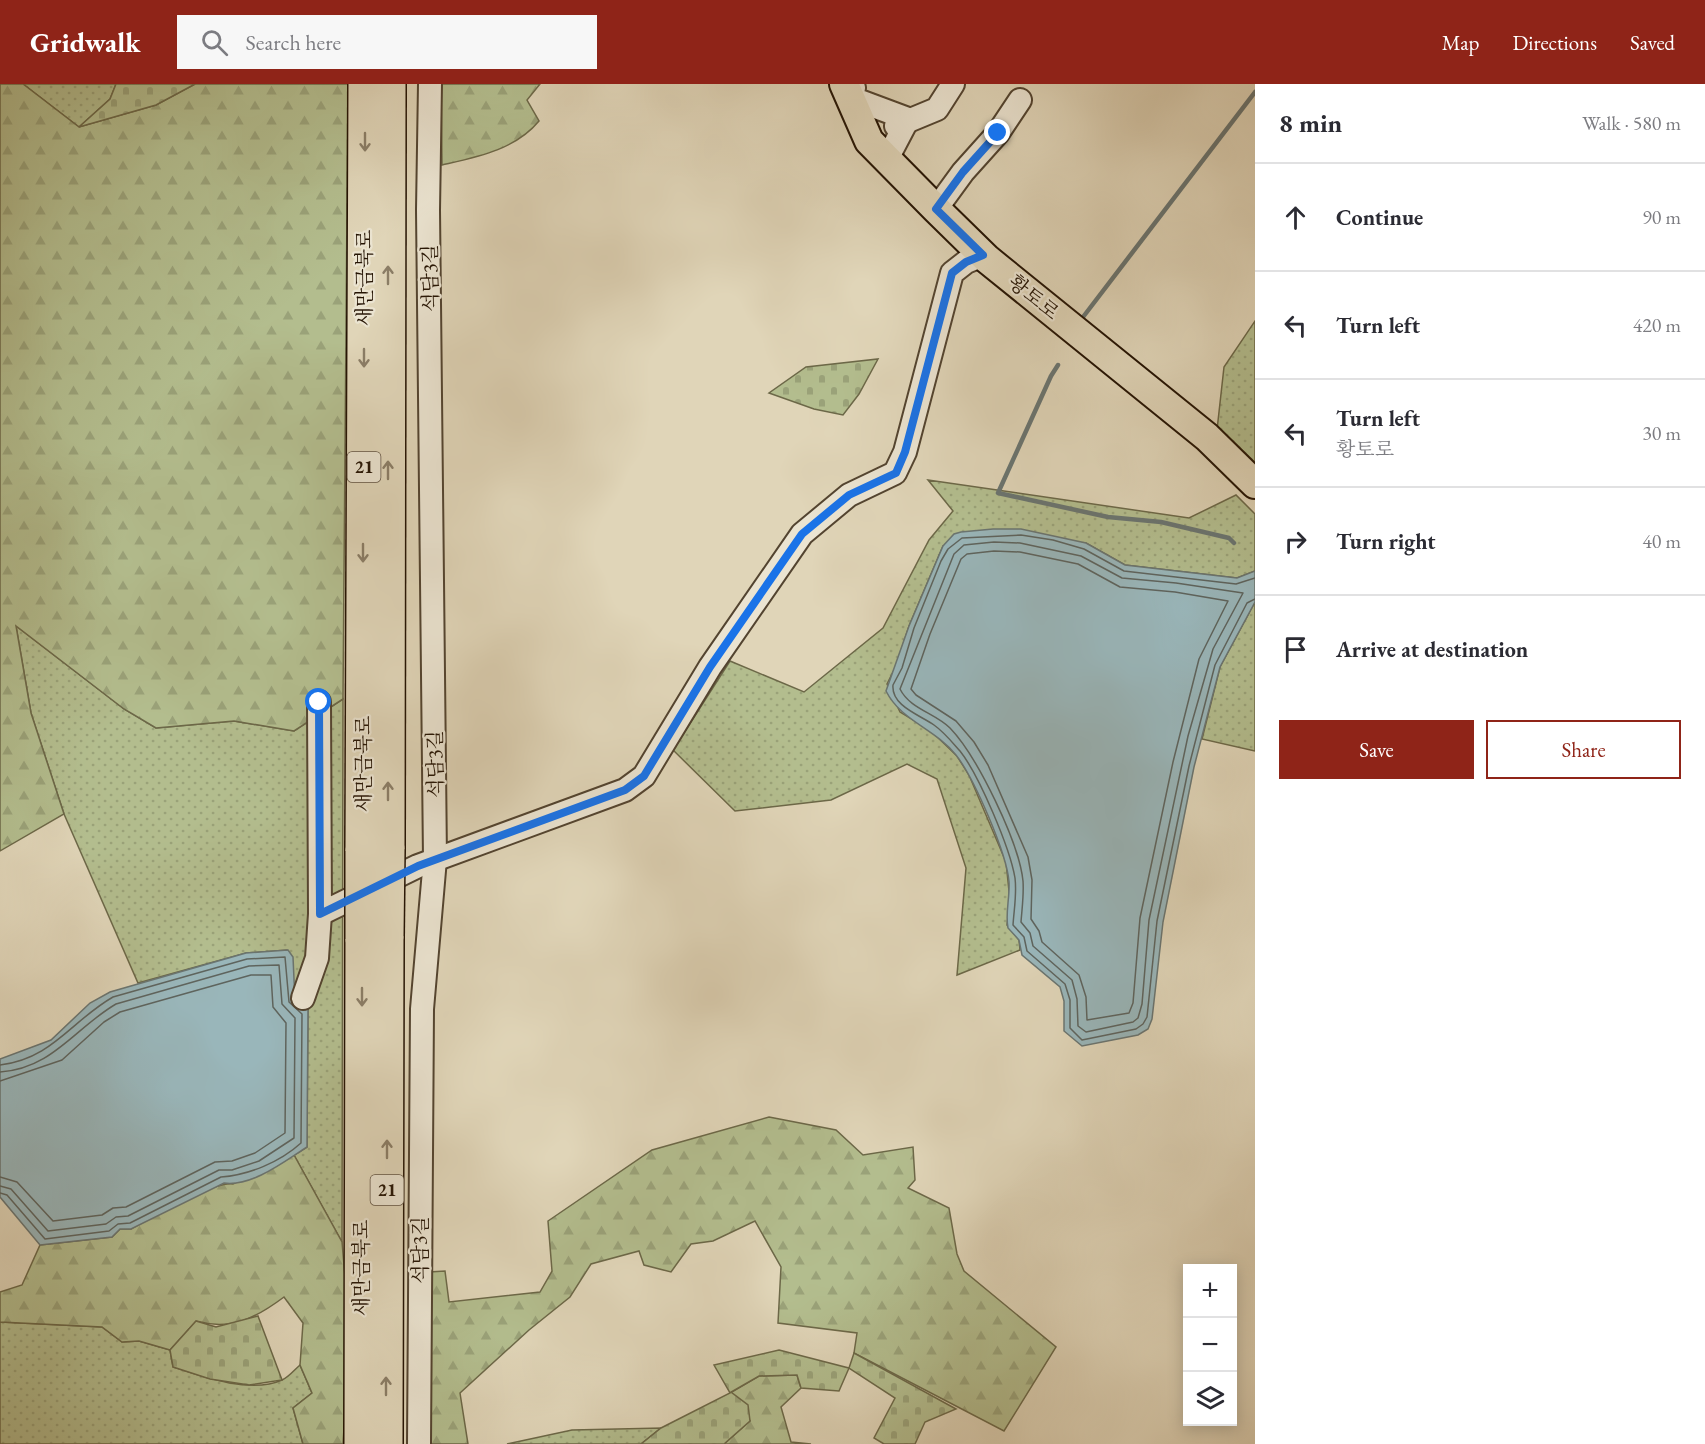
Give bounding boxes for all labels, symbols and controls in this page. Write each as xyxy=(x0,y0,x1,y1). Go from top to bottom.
search box xyxy=(177,15,597,69)
text: Gridwalk xyxy=(30,24,141,60)
icon: search xyxy=(198,26,231,59)
text: Search here xyxy=(246,28,341,57)
text: Map xyxy=(1442,29,1479,56)
text: Directions xyxy=(1512,29,1597,56)
text: Saved xyxy=(1630,29,1675,56)
text: 8 min xyxy=(1279,106,1342,140)
text: Walk · 580 m xyxy=(1582,110,1681,136)
route end xyxy=(984,119,1010,145)
one-way arrow xyxy=(359,132,371,152)
icon: ahead xyxy=(1279,201,1312,234)
text: Continue xyxy=(1336,203,1423,232)
text: 90 m xyxy=(1642,204,1681,230)
street label: 새만금북로 xyxy=(351,230,377,326)
street label: 석담3길 xyxy=(416,244,444,312)
one-way arrow xyxy=(382,265,394,285)
street label: 황토로 xyxy=(1003,269,1065,325)
icon: left xyxy=(1279,309,1312,342)
text: Turn left xyxy=(1336,311,1420,340)
text: 420 m xyxy=(1633,312,1681,338)
one-way arrow xyxy=(358,348,370,368)
text: Turn left xyxy=(1336,404,1420,433)
icon: left xyxy=(1279,417,1312,450)
text: 30 m xyxy=(1642,420,1681,446)
text: 황토로 xyxy=(1336,436,1394,462)
road number: 21 xyxy=(348,452,380,482)
one-way arrow xyxy=(382,460,394,480)
icon: right xyxy=(1279,525,1312,558)
text: Turn right xyxy=(1336,527,1435,556)
text: 40 m xyxy=(1642,528,1681,554)
one-way arrow xyxy=(357,543,369,563)
icon: arrive xyxy=(1279,633,1312,666)
text: Arrive at destination xyxy=(1336,635,1528,664)
route start xyxy=(305,688,331,714)
street label: 새만금북로 xyxy=(350,716,376,812)
button: Save xyxy=(1279,720,1474,779)
button: Share xyxy=(1486,720,1681,779)
street label: 석담3길 xyxy=(421,730,449,798)
one-way arrow xyxy=(382,781,394,801)
one-way arrow xyxy=(356,987,368,1007)
one-way arrow xyxy=(381,1139,393,1159)
road number: 21 xyxy=(370,1175,404,1205)
street label: 석담3길 xyxy=(407,1216,433,1284)
street label: 새만금북로 xyxy=(348,1220,374,1316)
map controls xyxy=(1183,1264,1237,1426)
button: + xyxy=(1183,1264,1237,1318)
button: − xyxy=(1183,1318,1237,1372)
button: layers xyxy=(1183,1372,1237,1426)
one-way arrow xyxy=(380,1376,392,1396)

